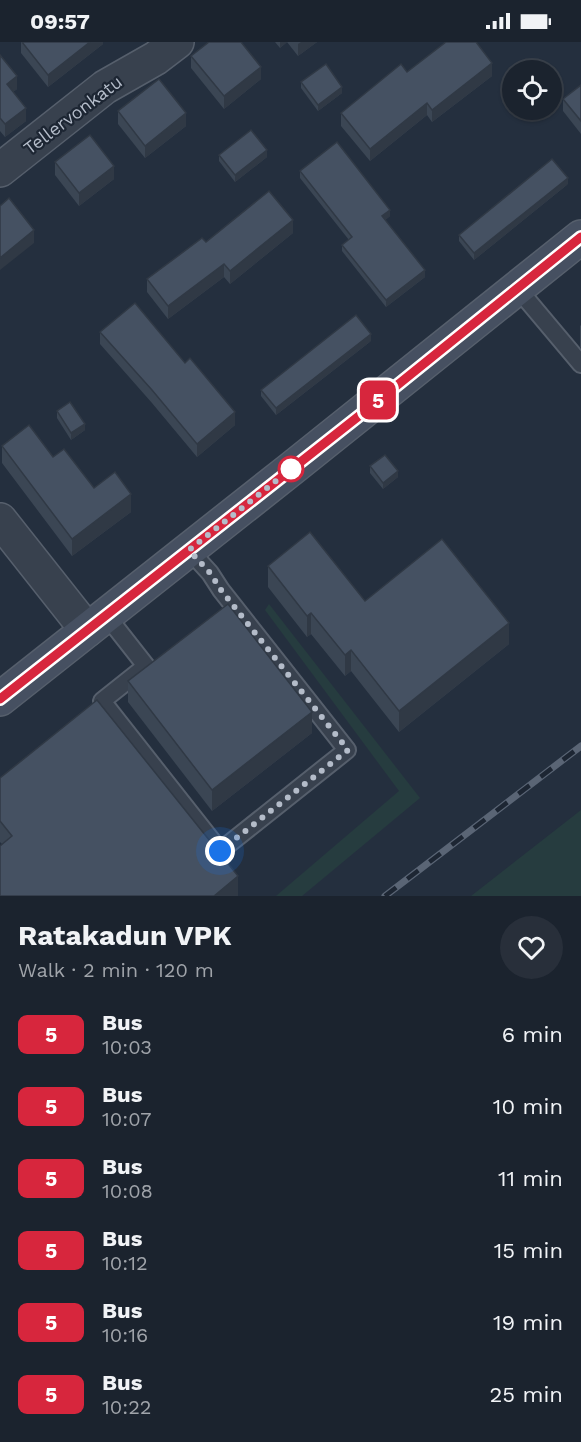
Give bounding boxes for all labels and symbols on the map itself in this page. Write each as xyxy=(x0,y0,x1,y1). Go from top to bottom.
street label: Tellervonkatu xyxy=(19,71,126,158)
line badge: 5 xyxy=(358,380,398,420)
unlabelled marker xyxy=(278,456,304,482)
your location xyxy=(205,836,235,866)

